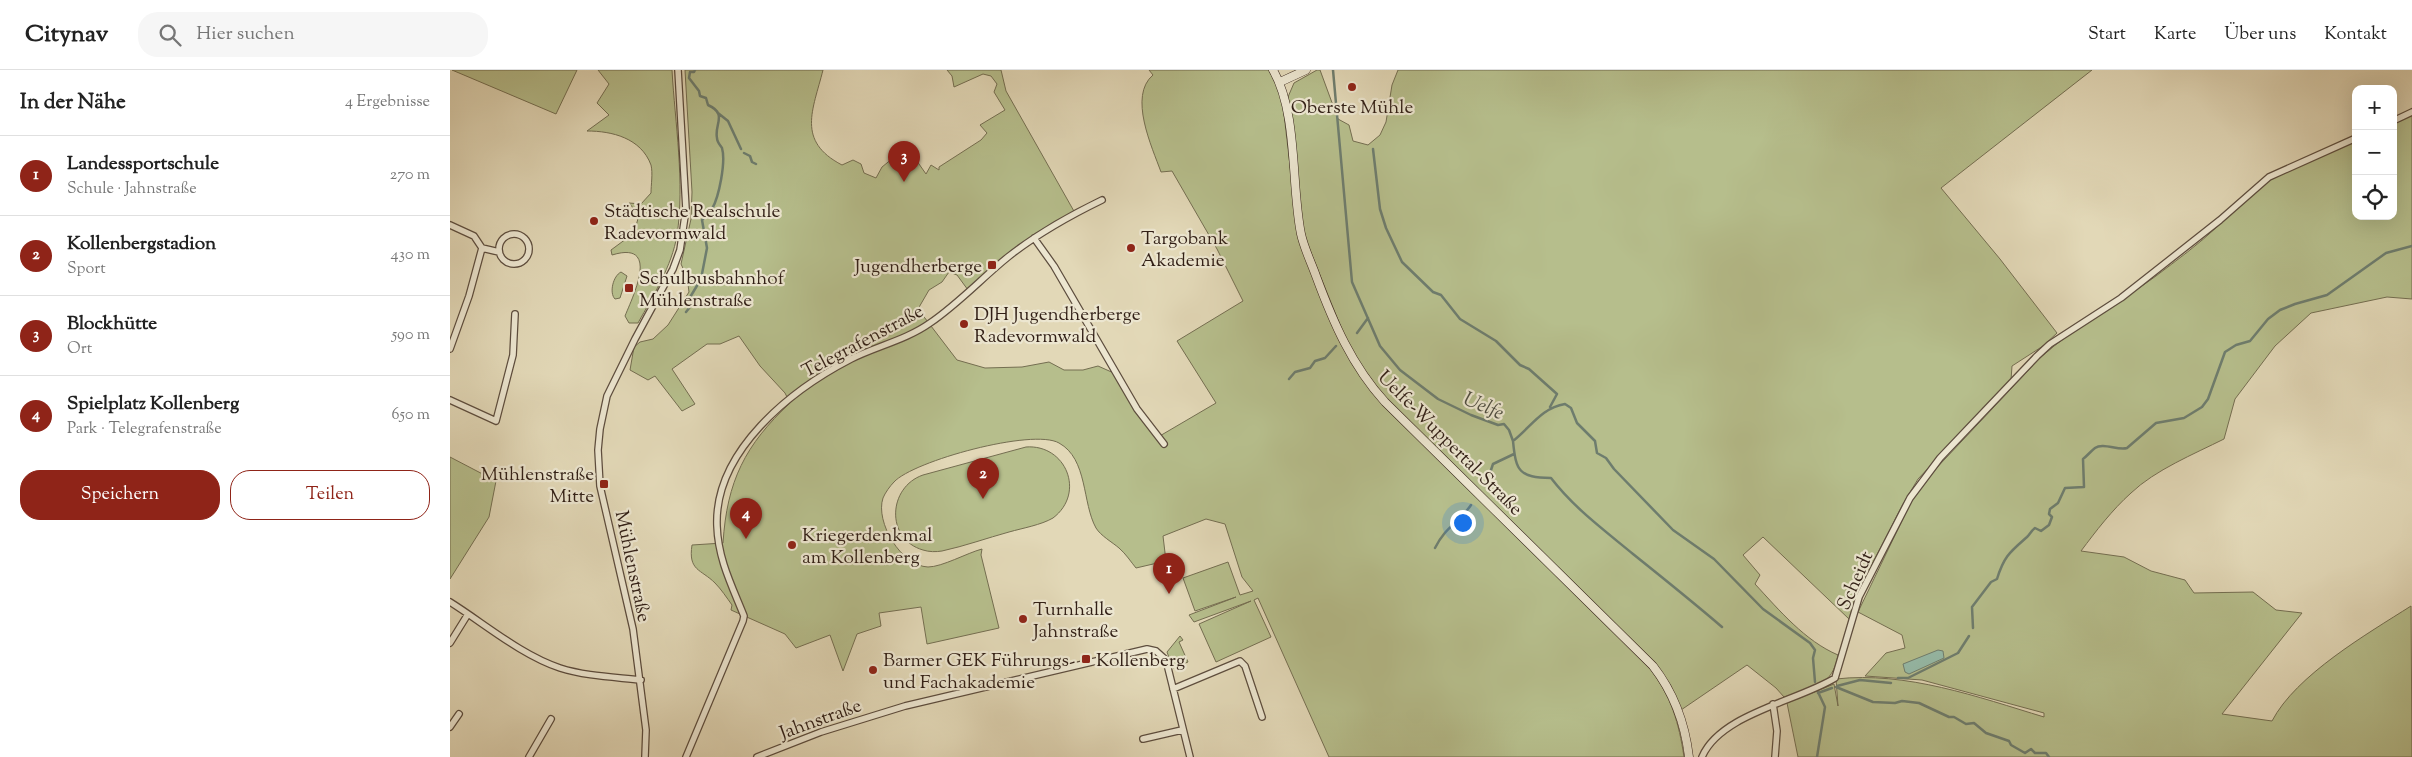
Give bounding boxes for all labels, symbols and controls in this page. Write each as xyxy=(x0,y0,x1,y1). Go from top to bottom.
search box xyxy=(138,12,488,57)
text: Citynav xyxy=(25,18,108,52)
icon: search xyxy=(156,21,184,49)
text: Hier suchen xyxy=(196,21,295,48)
text: Start xyxy=(2088,22,2126,48)
text: Karte xyxy=(2154,22,2196,48)
text: Über uns xyxy=(2224,22,2296,48)
text: Kontakt xyxy=(2324,22,2387,48)
marker: Oberste Mühle xyxy=(1346,81,1358,93)
map controls xyxy=(2352,85,2397,220)
button: + xyxy=(2352,85,2397,130)
text: In der Nähe xyxy=(20,88,126,118)
text: 4 Ergebnisse xyxy=(345,91,430,114)
place label: Oberste Mühle xyxy=(1291,95,1413,122)
button: − xyxy=(2352,130,2397,175)
pin: 3 xyxy=(888,141,920,182)
text: Landessportschule xyxy=(67,151,219,178)
text: 1 xyxy=(33,164,39,187)
text: 270 m xyxy=(390,164,430,187)
button: locate xyxy=(2352,175,2397,220)
text: Schule · Jahnstraße xyxy=(67,178,197,201)
place label: Städtische Realschule Radevormwald xyxy=(604,199,781,248)
marker: Städtische Realschule Radevormwald xyxy=(588,215,600,227)
place label: Targobank Akademie xyxy=(1141,226,1229,275)
text: Kollenbergstadion xyxy=(67,231,216,258)
marker: Targobank Akademie xyxy=(1125,242,1137,254)
text: 2 xyxy=(32,244,40,267)
text: 430 m xyxy=(391,244,430,267)
place label: Jugendherberge xyxy=(854,254,982,281)
text: Sport xyxy=(67,258,106,281)
marker: Jugendherberge xyxy=(986,259,998,271)
place label: Schulbusbahnhof Mühlenstraße xyxy=(639,266,786,315)
marker: Schulbusbahnhof Mühlenstraße xyxy=(623,282,635,294)
street label: Telegrafenstraße xyxy=(797,299,929,386)
place label: DJH Jugendherberge Radevormwald xyxy=(974,302,1141,351)
text: Blockhütte xyxy=(67,311,157,338)
marker: DJH Jugendherberge Radevormwald xyxy=(958,318,970,330)
text: 3 xyxy=(33,324,39,347)
text: 590 m xyxy=(392,324,430,347)
text: Ort xyxy=(67,338,92,361)
street label: Uelfe-Wuppertal-Straße xyxy=(1370,365,1528,523)
water label: Uelfe xyxy=(1458,386,1508,429)
text: Spielplatz Kollenberg xyxy=(67,391,239,418)
text: 4 xyxy=(32,404,40,427)
text: 650 m xyxy=(391,404,430,427)
text: Park · Telegrafenstraße xyxy=(67,418,222,441)
pin: 2 xyxy=(967,458,999,499)
place label: Mühlenstraße Mitte xyxy=(481,462,594,511)
button: Speichern xyxy=(20,470,220,520)
button: Teilen xyxy=(230,470,430,520)
marker: Mühlenstraße Mitte xyxy=(598,478,610,490)
pin: 4 xyxy=(730,498,762,539)
street label: Mühlenstraße xyxy=(607,508,657,625)
your location xyxy=(1450,510,1476,536)
place label: Kriegerdenkmal am Kollenberg xyxy=(802,523,933,572)
marker: Kriegerdenkmal am Kollenberg xyxy=(786,539,798,551)
street label: Scheidt xyxy=(1831,547,1881,615)
pin: 1 xyxy=(1153,553,1185,594)
place label: Turnhalle Jahnstraße xyxy=(1032,597,1119,646)
marker: Turnhalle Jahnstraße xyxy=(1017,613,1029,625)
place label: Barmer GEK Führungs- und Fachakademie xyxy=(883,648,1075,697)
place label: Kollenberg xyxy=(1096,648,1185,675)
marker: Kollenberg xyxy=(1080,653,1092,665)
marker: Barmer GEK Führungs- und Fachakademie xyxy=(867,664,879,676)
street label: Jahnstraße xyxy=(775,693,866,748)

